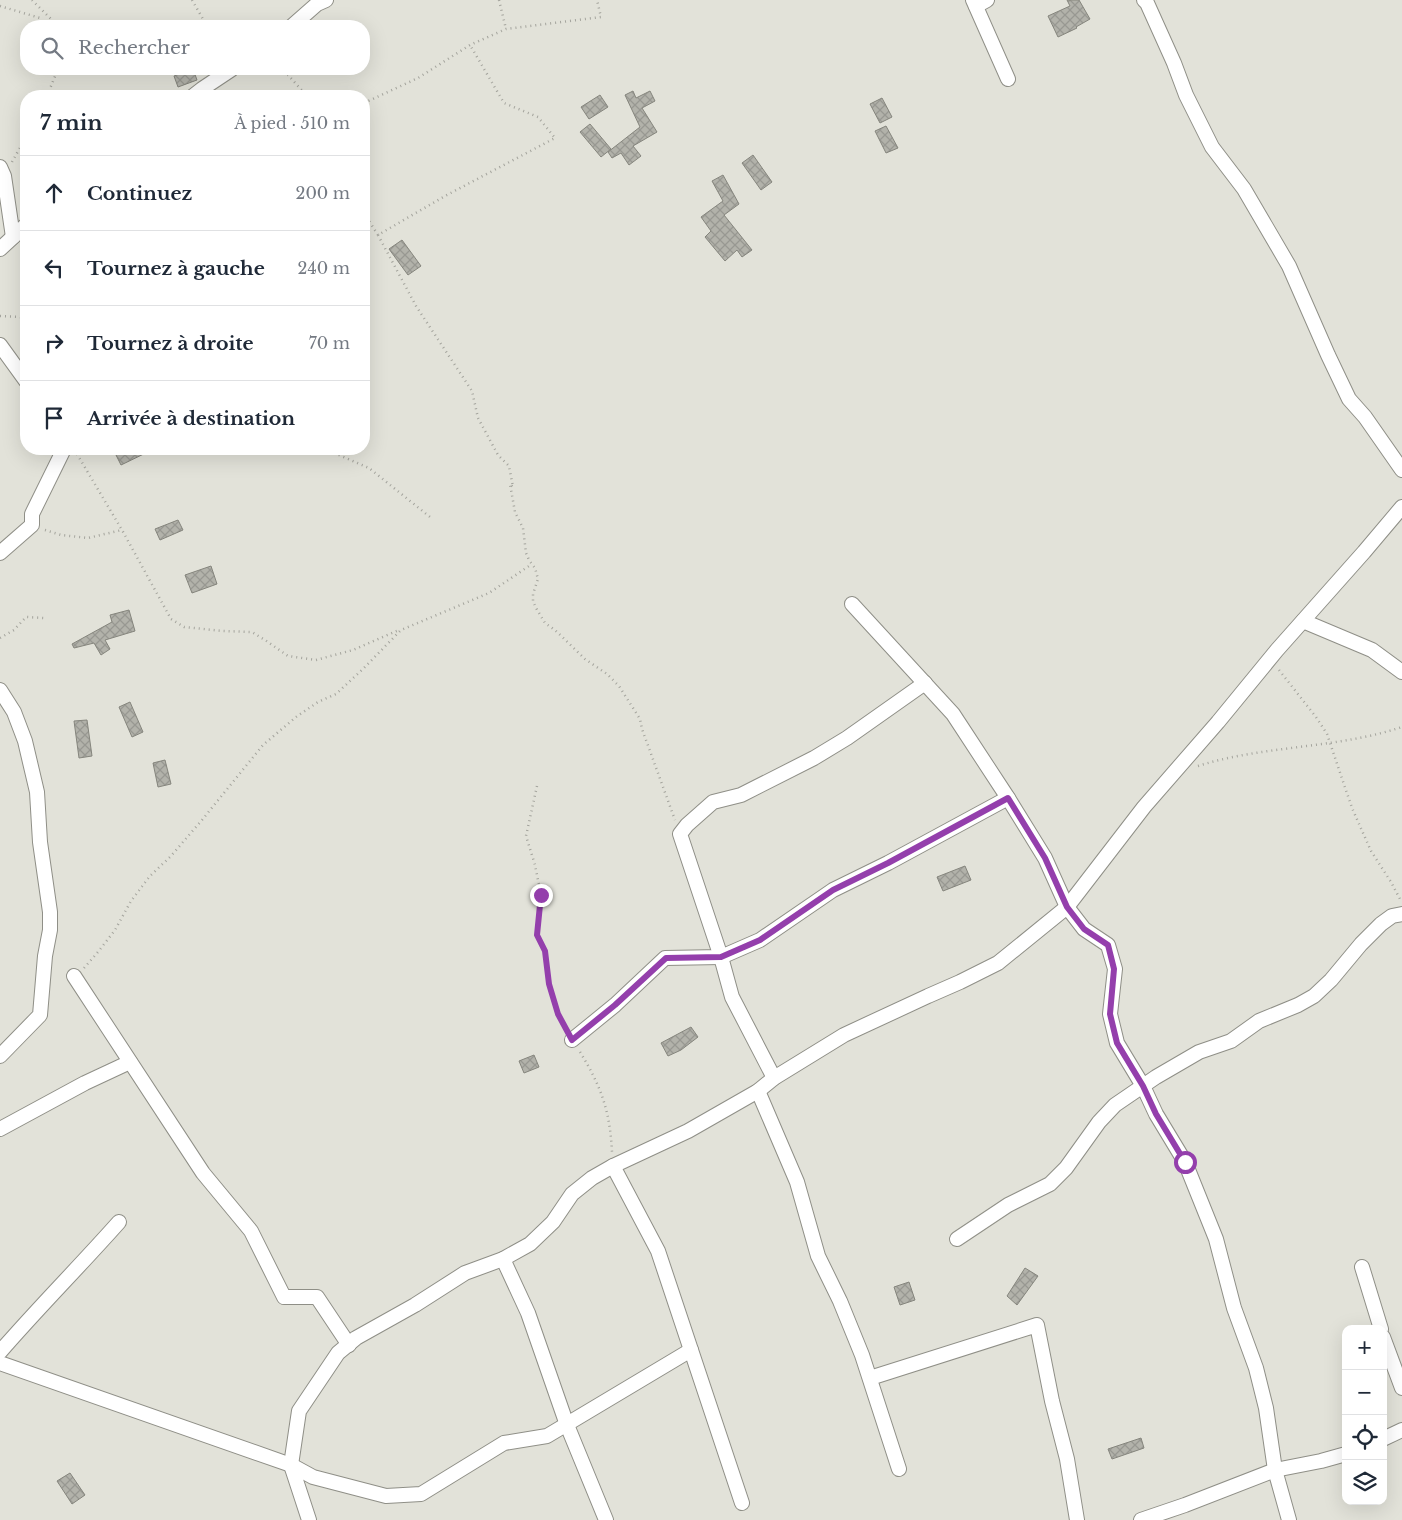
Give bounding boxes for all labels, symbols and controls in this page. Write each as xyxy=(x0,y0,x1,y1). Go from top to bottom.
search box xyxy=(20,20,370,75)
icon: search xyxy=(38,34,66,62)
text: Rechercher xyxy=(78,36,190,59)
text: 7 min xyxy=(40,110,103,136)
text: À pied · 510 m xyxy=(234,113,350,133)
icon: ahead xyxy=(40,179,68,207)
text: Continuez xyxy=(87,182,192,205)
text: 200 m xyxy=(296,183,350,203)
icon: left xyxy=(40,254,68,282)
text: Tournez à gauche xyxy=(87,257,265,280)
text: 240 m xyxy=(298,258,350,278)
icon: right xyxy=(40,329,68,357)
text: Tournez à droite xyxy=(87,332,254,355)
text: 70 m xyxy=(309,333,350,353)
icon: arrive xyxy=(40,404,68,432)
text: Arrivée à destination xyxy=(87,407,295,430)
route end xyxy=(530,884,553,907)
route start xyxy=(1174,1151,1197,1174)
map controls xyxy=(1342,1325,1387,1505)
button: + xyxy=(1342,1325,1387,1370)
button: − xyxy=(1342,1370,1387,1415)
button: locate xyxy=(1342,1415,1387,1460)
button: layers xyxy=(1342,1460,1387,1505)

